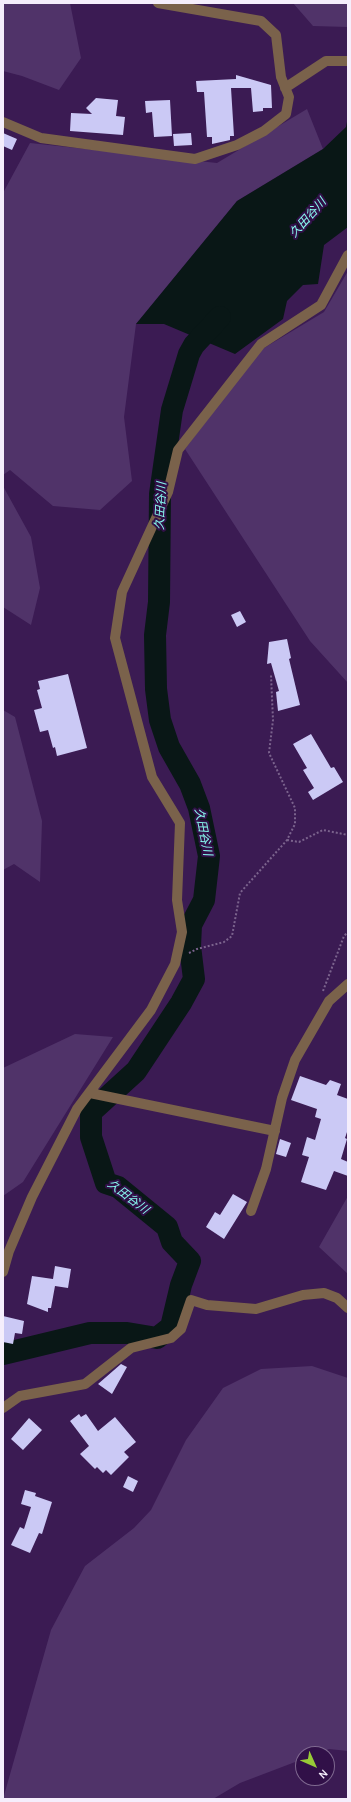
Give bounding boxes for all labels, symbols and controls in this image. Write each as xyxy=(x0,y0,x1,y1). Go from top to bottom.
water label: 久田谷川 xyxy=(287,195,329,241)
water label: 久田谷川 xyxy=(153,482,169,530)
water label: 久田谷川 xyxy=(191,807,215,857)
water label: 久田谷川 xyxy=(104,1177,152,1217)
north arrow xyxy=(295,1746,335,1786)
text: N xyxy=(316,1767,331,1782)

